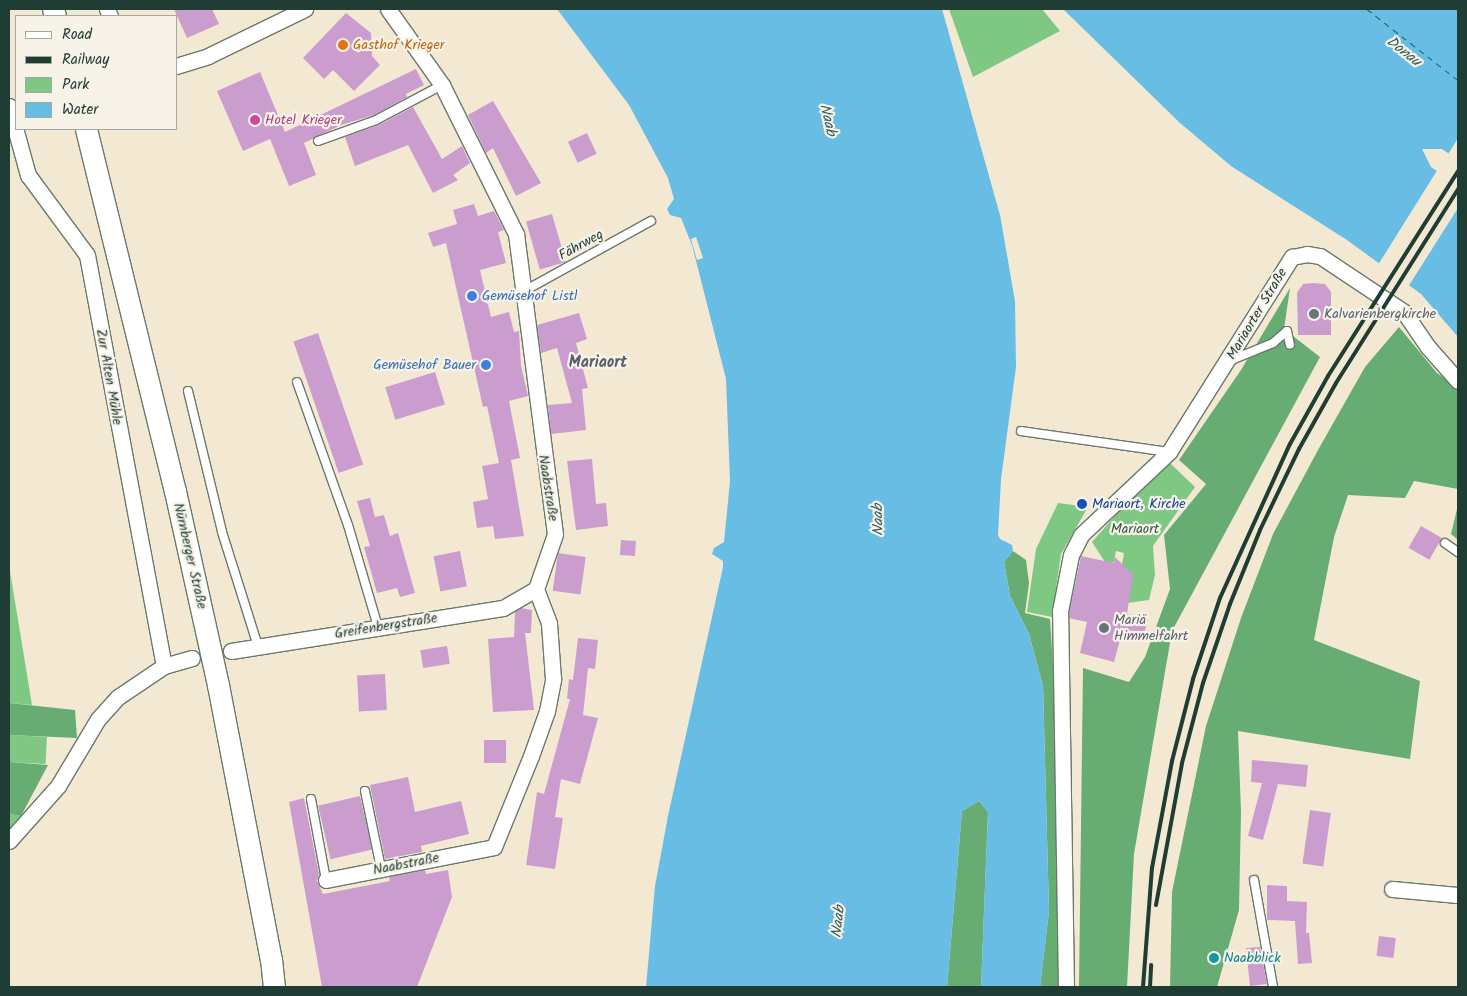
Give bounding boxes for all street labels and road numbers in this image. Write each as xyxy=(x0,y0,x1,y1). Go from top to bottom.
street label: Fährweg xyxy=(556,226,606,264)
street label: Mariaorter Straße xyxy=(1223,265,1291,363)
street label: Zur Alten Mühle xyxy=(92,328,126,426)
street label: Naabstraße xyxy=(534,454,562,522)
street label: Nürnberger Straße xyxy=(170,501,210,611)
street label: Greifenbergstraße xyxy=(333,610,439,642)
street label: Naabstraße xyxy=(371,849,441,879)

